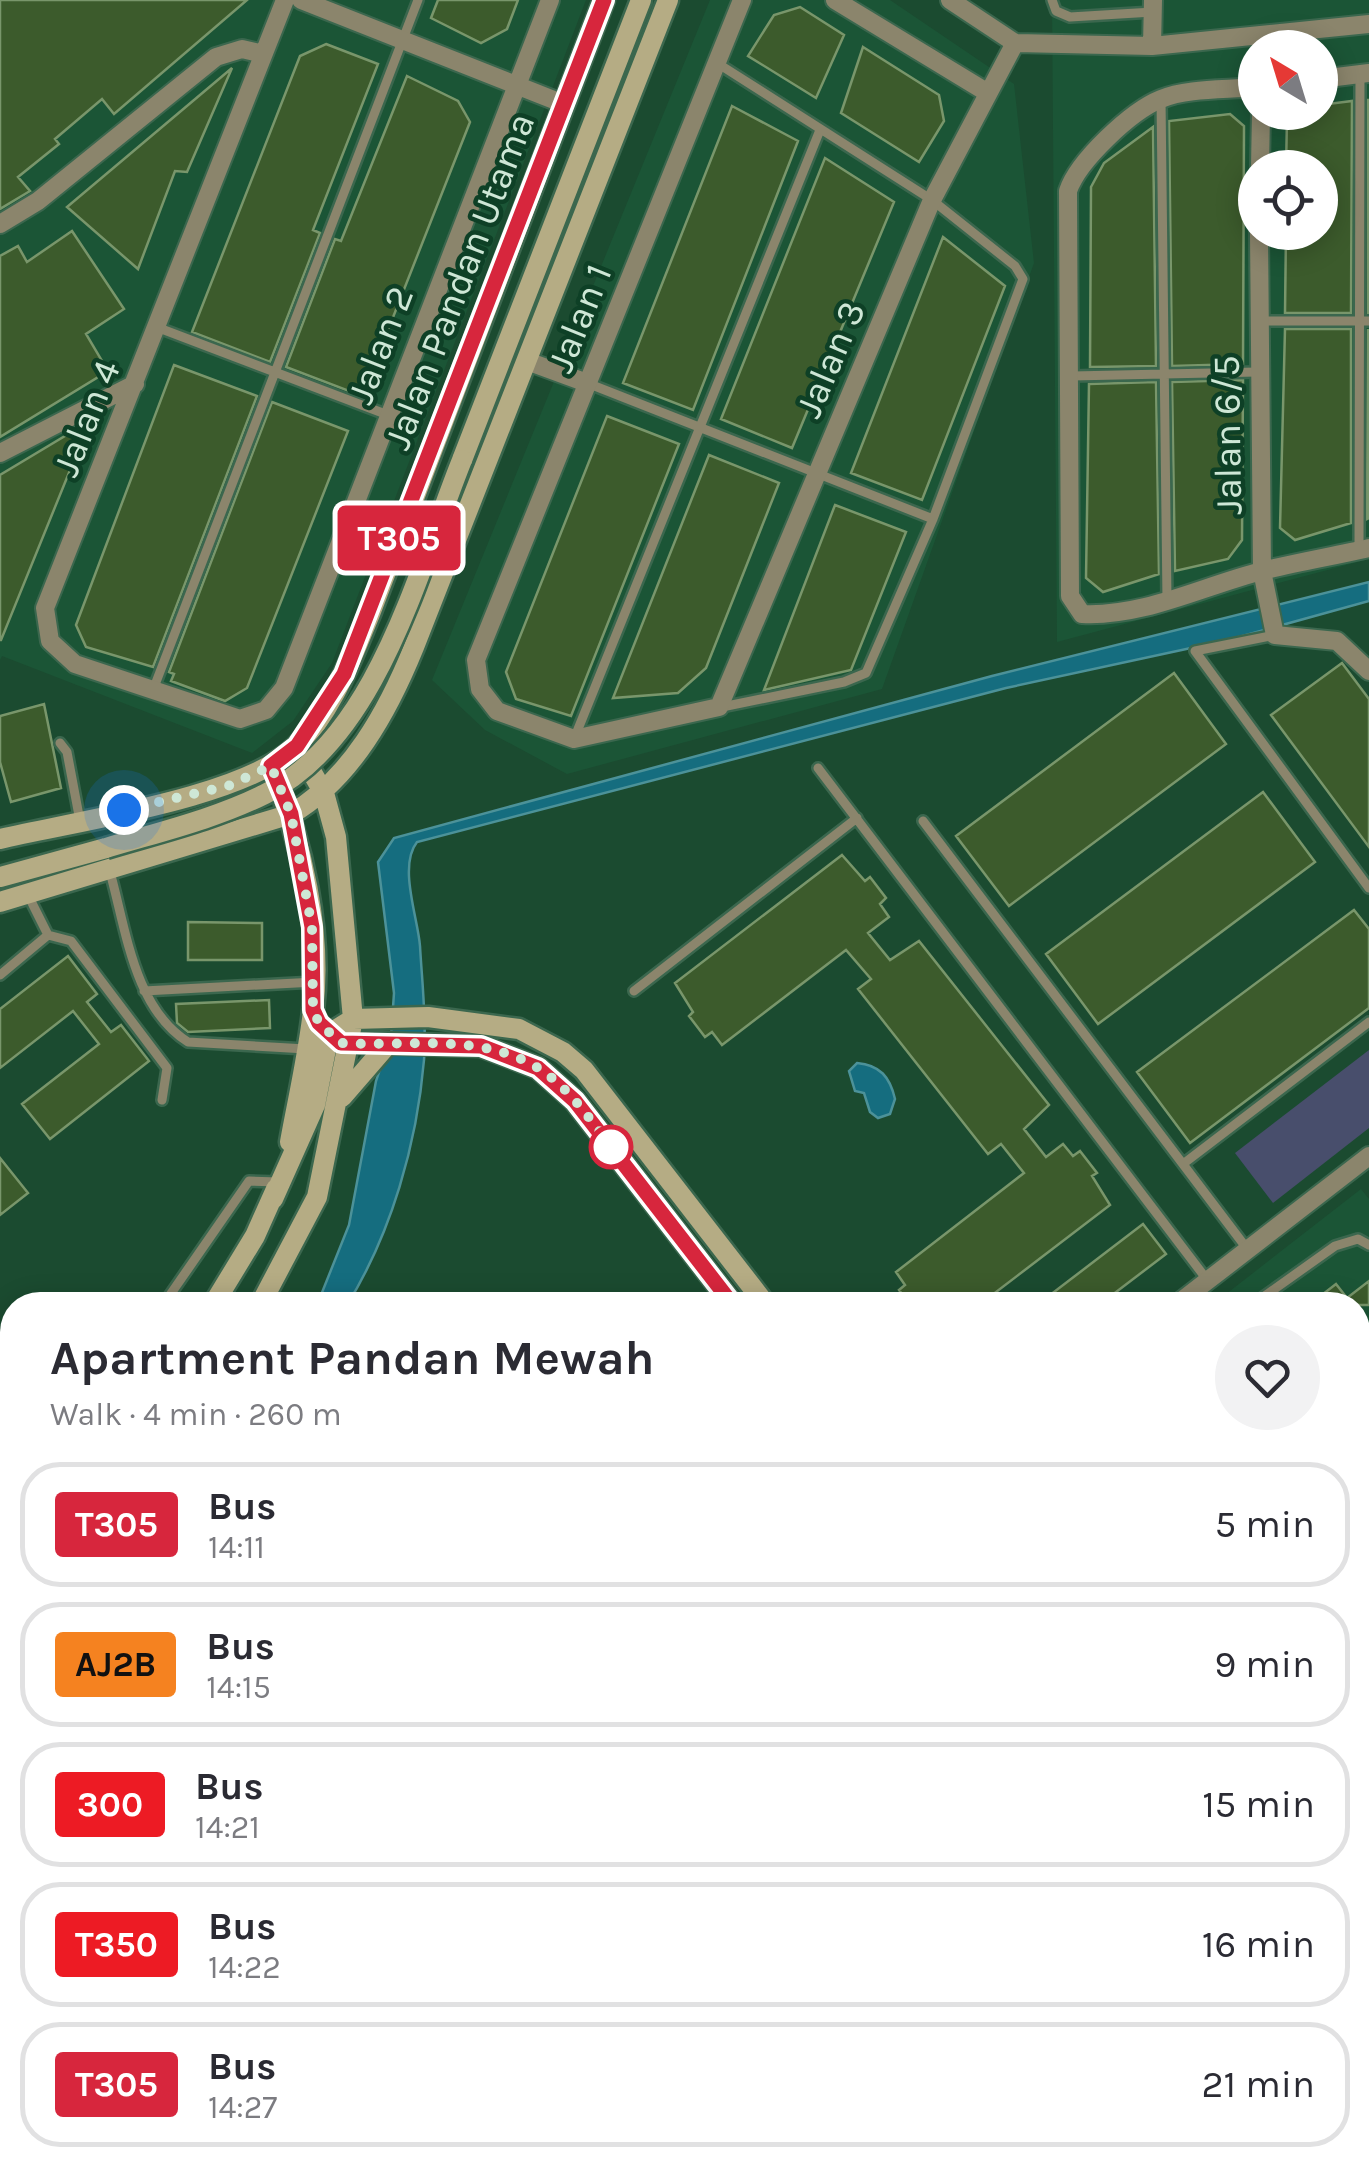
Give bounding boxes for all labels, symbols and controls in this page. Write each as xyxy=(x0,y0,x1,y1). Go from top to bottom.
north arrow xyxy=(1238,30,1338,130)
map controls xyxy=(1238,30,1338,250)
street label: Jalan Pandan Utama xyxy=(375,107,544,456)
button: locate xyxy=(1238,150,1338,250)
street label: Jalan 1 xyxy=(538,258,621,379)
street label: Jalan 2 xyxy=(338,280,423,410)
street label: Jalan 3 xyxy=(786,294,875,424)
street label: Jalan 4 xyxy=(43,354,130,483)
street label: Jalan 6/5 xyxy=(1204,355,1251,515)
line badge: T305 xyxy=(329,506,469,570)
text: T305 xyxy=(358,518,440,559)
your location xyxy=(99,785,149,835)
unlabelled marker xyxy=(590,1126,632,1168)
button: heart xyxy=(1215,1325,1320,1430)
text: Apartment Pandan Mewah xyxy=(50,1330,654,1386)
text: Walk · 4 min · 260 m xyxy=(50,1396,342,1433)
text: Bus xyxy=(208,1484,276,1529)
text: 5 min xyxy=(1215,1502,1315,1547)
text: T305 xyxy=(75,1504,158,1545)
text: 14:11 xyxy=(208,1529,265,1566)
text: Bus xyxy=(206,1624,275,1669)
text: 9 min xyxy=(1214,1642,1315,1687)
text: AJ2B xyxy=(75,1644,156,1685)
text: 14:15 xyxy=(206,1669,271,1706)
text: Bus xyxy=(195,1764,264,1809)
text: 15 min xyxy=(1202,1782,1315,1827)
text: 300 xyxy=(77,1784,143,1825)
text: 14:21 xyxy=(195,1809,260,1846)
text: Bus xyxy=(208,1904,276,1949)
text: 16 min xyxy=(1202,1922,1315,1967)
text: T350 xyxy=(75,1924,158,1965)
text: 14:22 xyxy=(208,1949,281,1986)
text: Bus xyxy=(208,2044,276,2089)
text: 21 min xyxy=(1202,2062,1315,2107)
text: T305 xyxy=(75,2064,158,2105)
text: 14:27 xyxy=(208,2089,277,2126)

